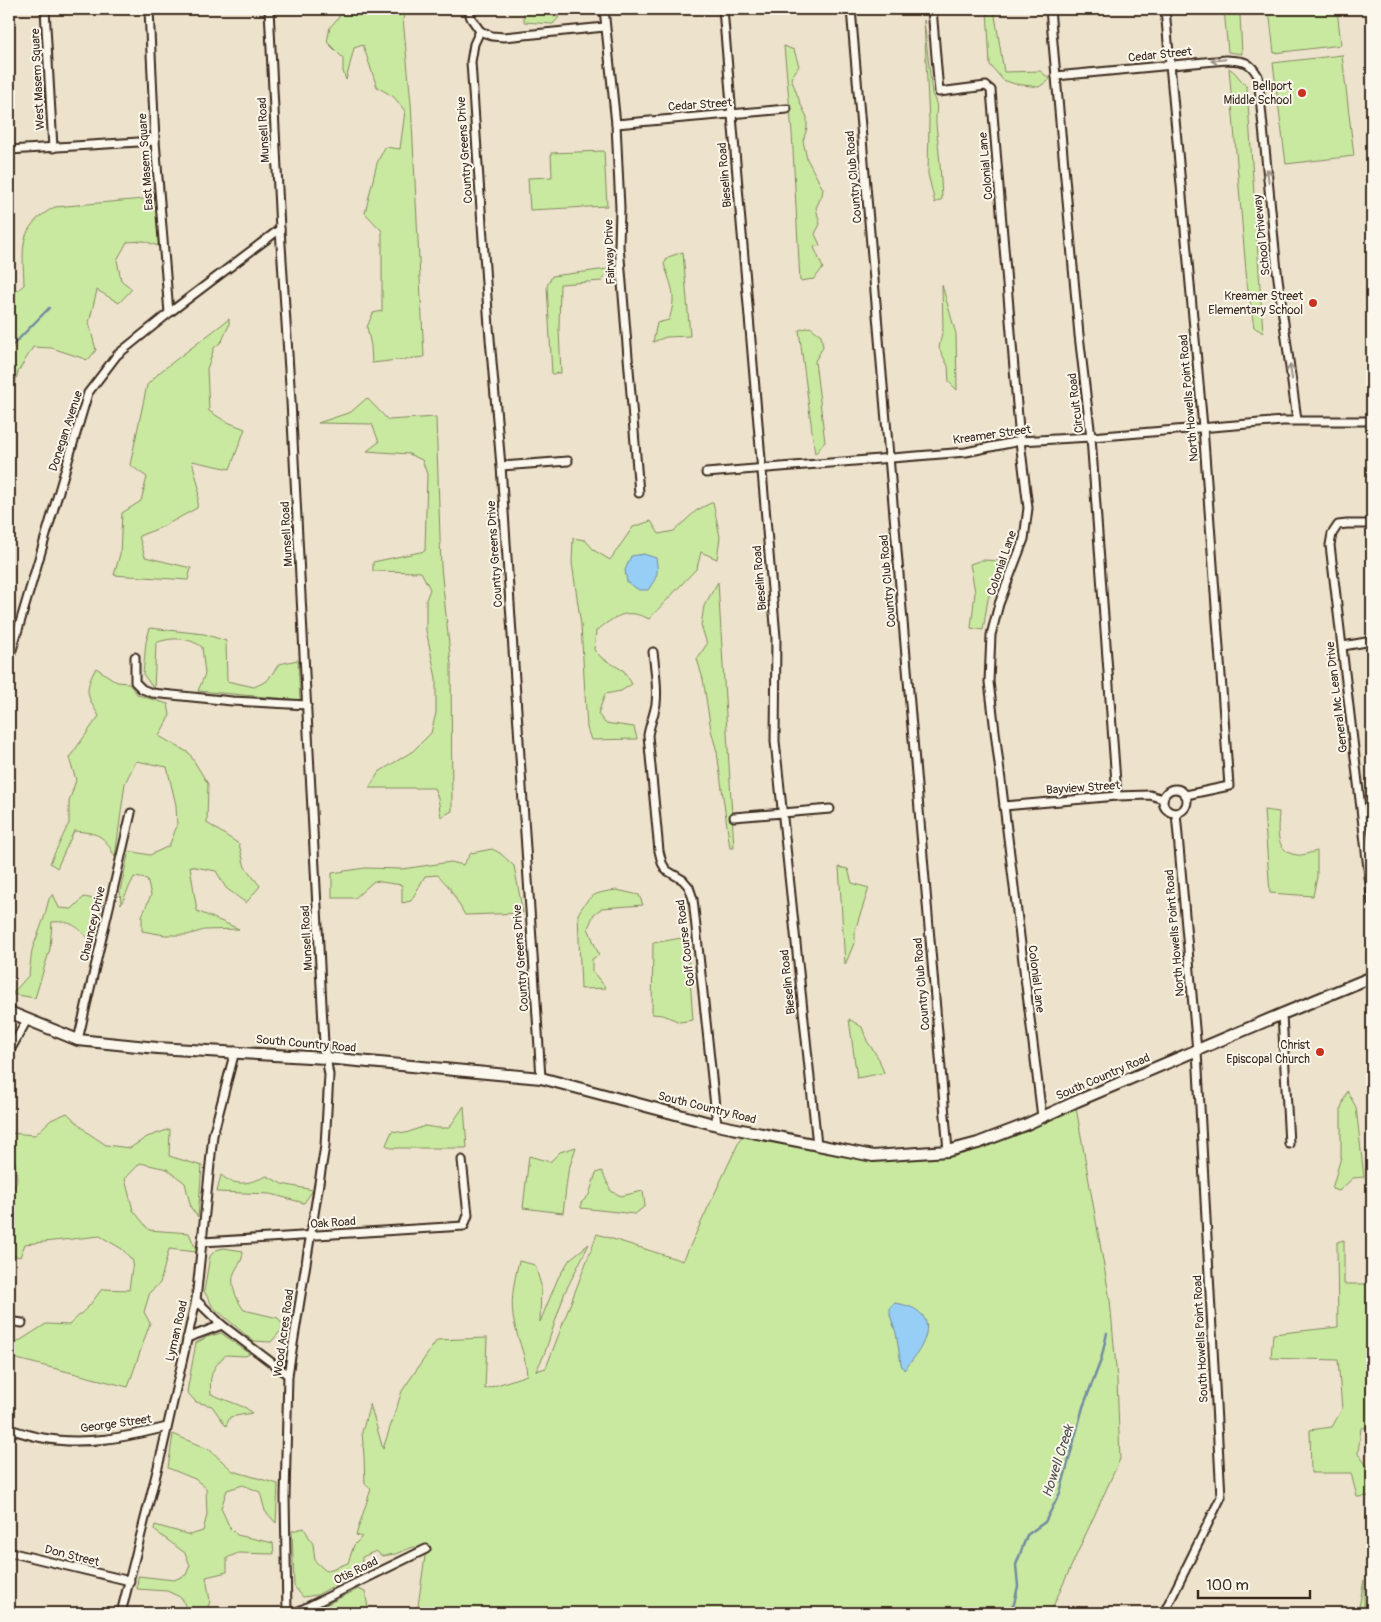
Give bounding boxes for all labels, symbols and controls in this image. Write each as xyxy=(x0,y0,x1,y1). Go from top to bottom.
street label: West Masem Square xyxy=(28,28,48,130)
street label: Cedar Street xyxy=(1127,44,1193,66)
one-way arrow xyxy=(1210,56,1226,65)
place label: Bellport Middle School xyxy=(1224,79,1292,108)
marker: Bellport Middle School xyxy=(1296,87,1308,99)
street label: Cedar Street xyxy=(667,95,733,115)
street label: Country Greens Drive xyxy=(454,96,476,204)
street label: Munsell Road xyxy=(255,97,273,163)
street label: East Masem Square xyxy=(135,113,157,211)
street label: Country Club Road xyxy=(842,130,866,224)
street label: Colonial Lane xyxy=(976,132,996,200)
street label: Bieselin Road xyxy=(715,142,735,208)
one-way arrow xyxy=(1263,168,1272,184)
street label: School Driveway xyxy=(1250,194,1274,276)
street label: Fairway Drive xyxy=(601,219,619,285)
place label: Kreamer Street Elementary School xyxy=(1208,289,1303,318)
marker: Kreamer Street Elementary School xyxy=(1307,297,1319,309)
street label: North Howells Point Road xyxy=(1176,334,1202,462)
one-way arrow xyxy=(1286,364,1296,380)
street label: Circuit Road xyxy=(1065,372,1087,434)
street label: Donegan Avenue xyxy=(46,389,86,473)
street label: Kreamer Street xyxy=(952,422,1032,448)
street label: Country Greens Drive xyxy=(484,500,506,608)
street label: Munsell Road xyxy=(278,501,296,567)
street label: Colonial Lane xyxy=(984,528,1020,597)
street label: Country Club Road xyxy=(876,534,900,628)
street label: Bieselin Road xyxy=(750,545,770,611)
street label: General Mc Lean Drive xyxy=(1323,640,1351,753)
street label: Bayview Street xyxy=(1045,778,1121,798)
street label: North Howells Point Road xyxy=(1162,869,1188,997)
street label: Chauncey Drive xyxy=(77,885,109,963)
street label: Golf Course Road xyxy=(673,898,699,987)
street label: Country Greens Drive xyxy=(510,904,532,1012)
street label: Munsell Road xyxy=(298,905,316,971)
street label: Country Club Road xyxy=(910,937,934,1031)
street label: Colonial Lane xyxy=(1024,944,1048,1014)
street label: Bieselin Road xyxy=(777,949,799,1015)
street label: South Country Road xyxy=(255,1032,357,1056)
place label: Christ Episcopal Church xyxy=(1226,1038,1310,1067)
marker: Christ Episcopal Church xyxy=(1314,1046,1326,1058)
street label: South Country Road xyxy=(1054,1050,1152,1104)
street label: South Country Road xyxy=(656,1089,758,1127)
street label: Oak Road xyxy=(310,1214,356,1232)
street label: South Howells Point Road xyxy=(1190,1274,1212,1403)
street label: Wood Acres Road xyxy=(270,1288,298,1378)
street label: Lyman Road xyxy=(163,1299,191,1363)
street label: George Street xyxy=(79,1412,153,1436)
water label: Howell Creek xyxy=(1038,1421,1078,1499)
street label: Don Street xyxy=(43,1542,101,1570)
street label: Otis Road xyxy=(331,1554,381,1588)
scale bar xyxy=(1198,1567,1311,1599)
text: 100 m xyxy=(1206,1576,1249,1595)

